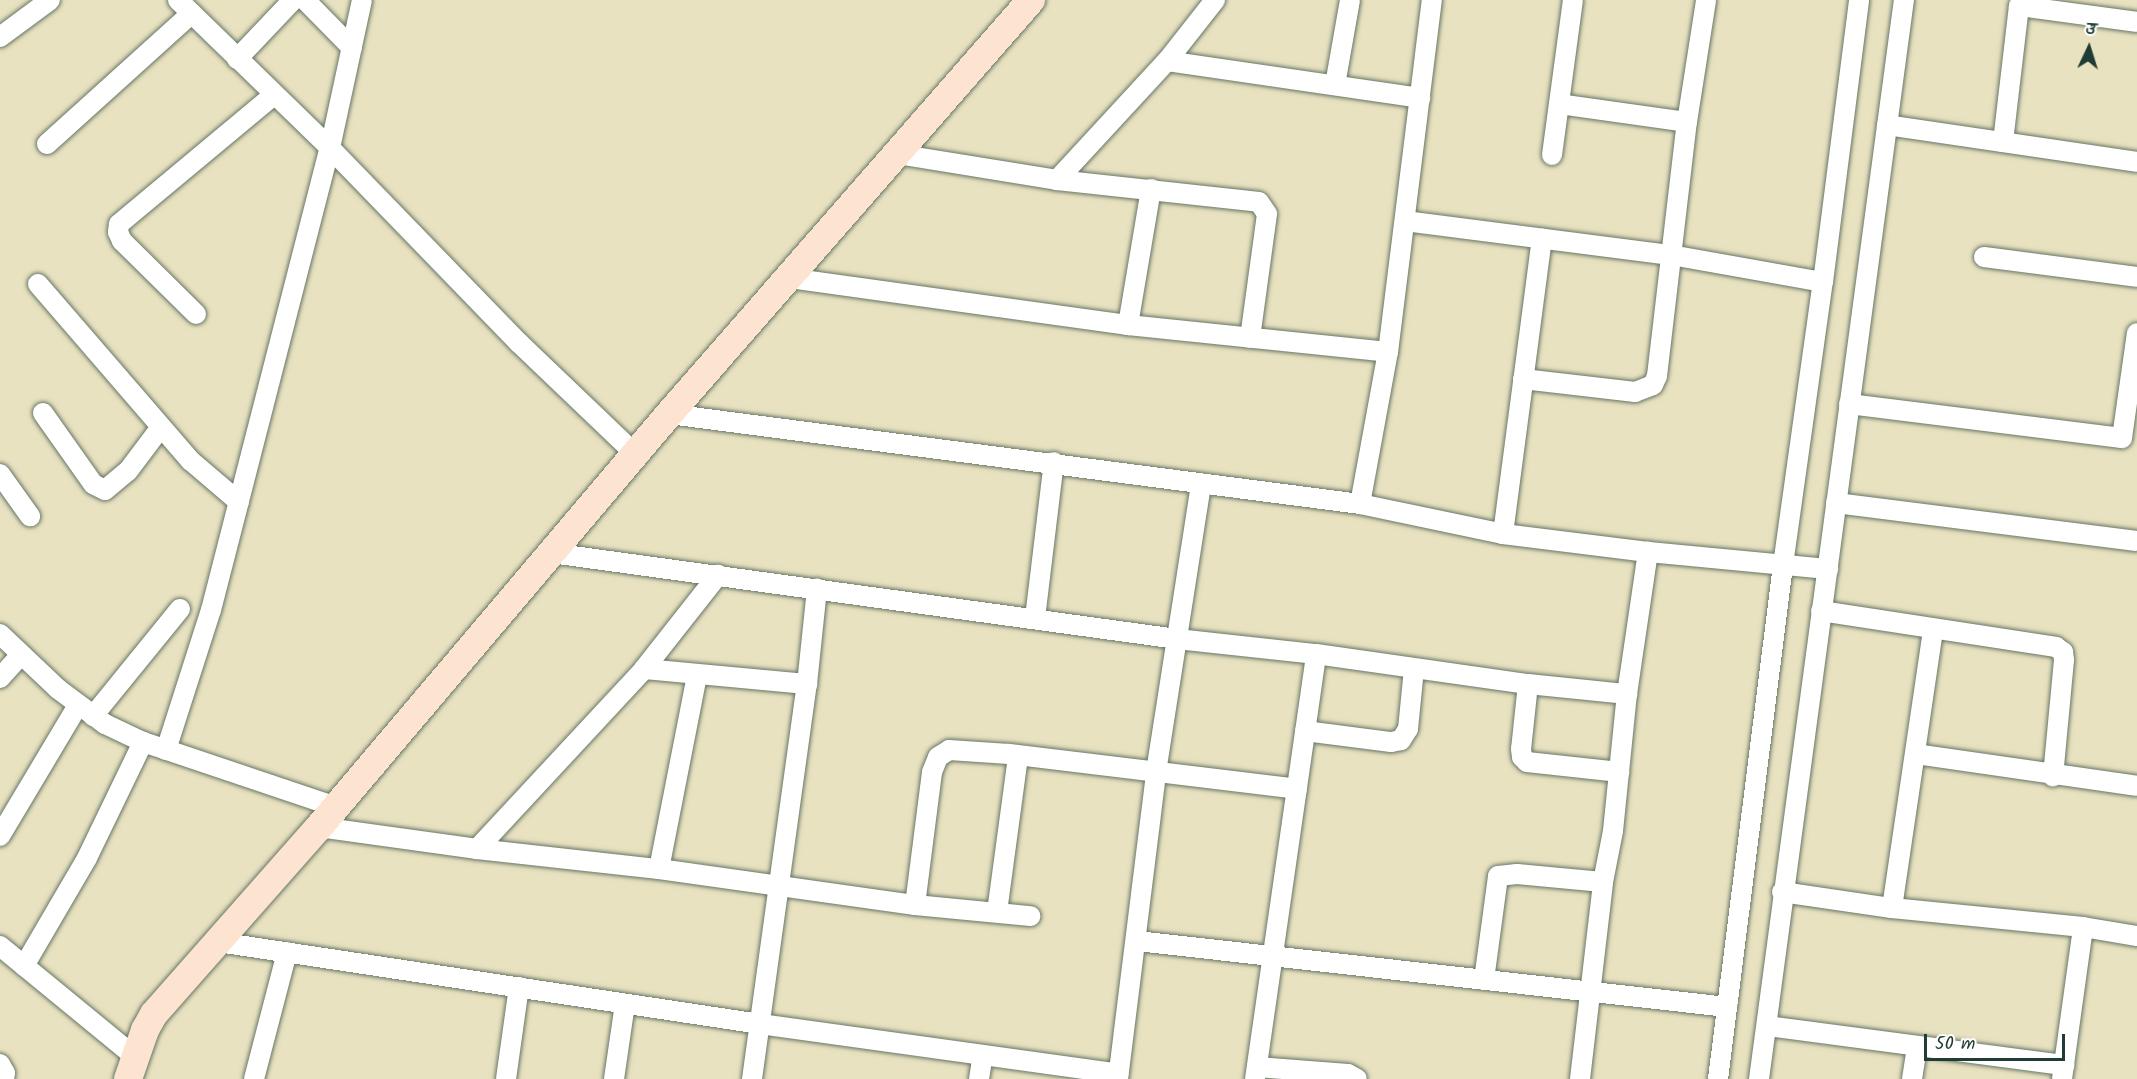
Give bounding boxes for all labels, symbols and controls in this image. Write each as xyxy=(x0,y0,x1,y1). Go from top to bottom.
text: उ xyxy=(2084,17,2096,42)
north arrow xyxy=(2059,18,2119,78)
scale bar xyxy=(1927,1022,2068,1060)
text: 50 m xyxy=(1935,1030,1975,1059)

